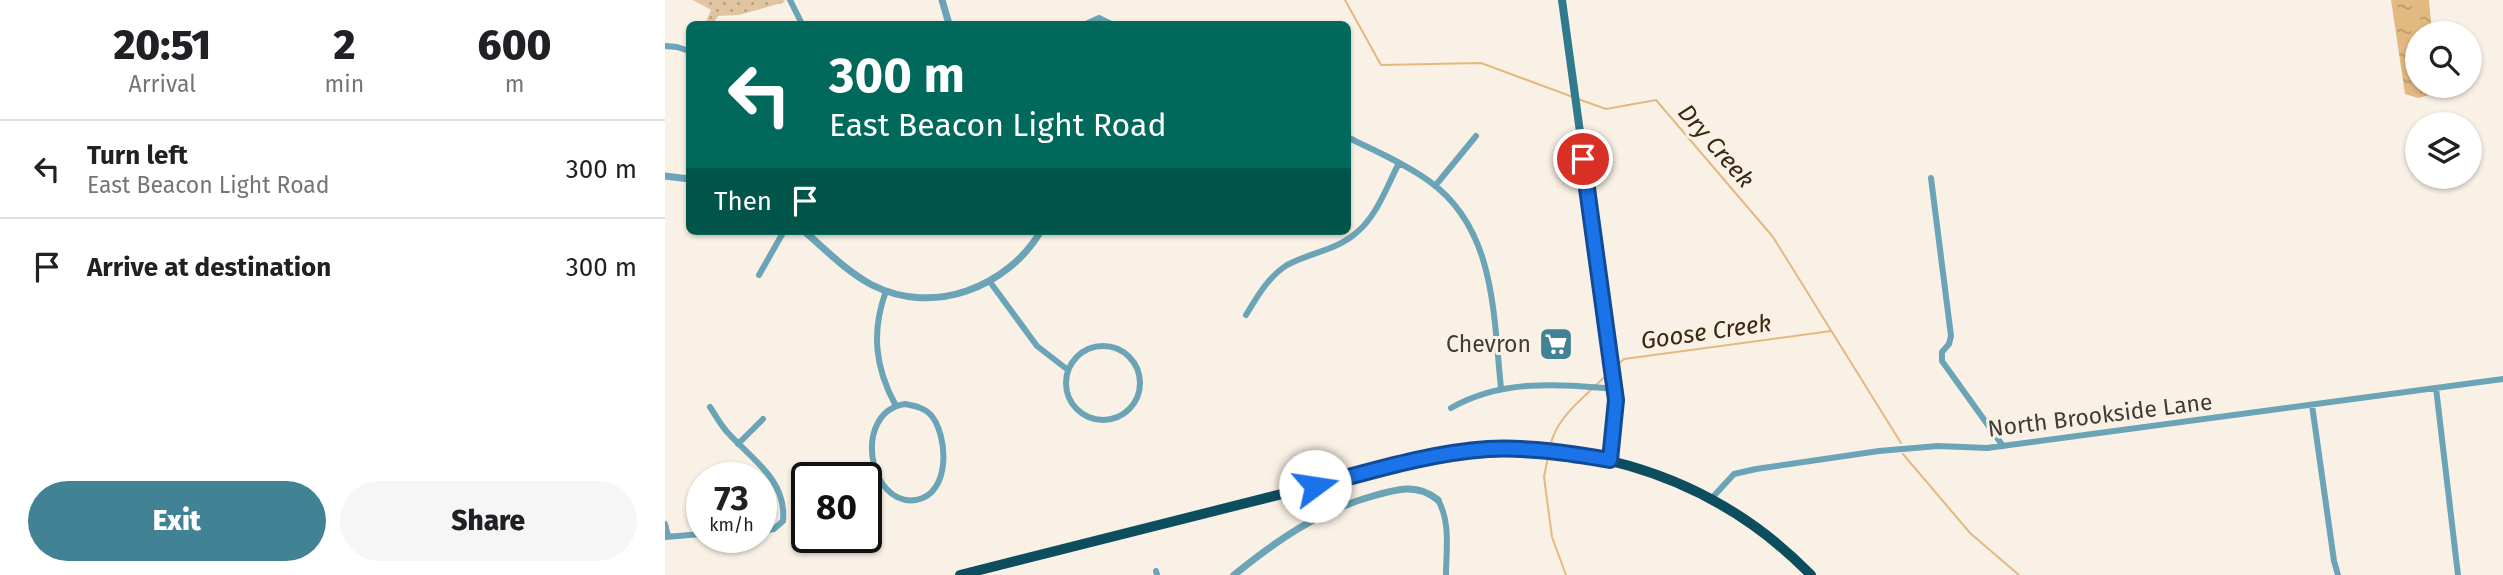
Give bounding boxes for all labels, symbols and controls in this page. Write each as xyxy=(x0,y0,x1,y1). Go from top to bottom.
text: 20:51 xyxy=(113,20,211,70)
text: 2 xyxy=(333,20,355,70)
text: 600 xyxy=(478,20,552,70)
map controls xyxy=(2405,21,2482,189)
button: search xyxy=(2405,21,2482,98)
text: 300 m xyxy=(829,46,965,105)
icon: left xyxy=(714,49,805,140)
text: Arrival xyxy=(129,70,196,98)
text: min xyxy=(325,70,364,98)
text: m xyxy=(505,70,524,98)
water label: Dry Creek xyxy=(1672,99,1760,193)
text: East Beacon Light Road xyxy=(829,106,1167,144)
button: layers xyxy=(2405,112,2482,189)
pin xyxy=(1553,129,1613,189)
text: Turn left xyxy=(87,140,188,171)
icon: arrive xyxy=(1564,140,1602,178)
icon: left xyxy=(28,150,66,188)
text: 300 m xyxy=(566,154,637,185)
text: East Beacon Light Road xyxy=(87,171,330,199)
icon: arrive xyxy=(786,182,824,220)
text: Then xyxy=(714,186,772,217)
icon: arrive xyxy=(28,248,66,286)
text: Arrive at destination xyxy=(87,252,331,283)
text: 300 m xyxy=(566,252,637,283)
water label: Goose Creek xyxy=(1639,309,1773,355)
supermarket icon: Chevron xyxy=(1537,325,1575,363)
place label: Chevron xyxy=(1446,330,1531,358)
street label: North Brookside Lane xyxy=(1986,387,2214,443)
position arrow xyxy=(1278,449,1352,523)
speed limit sign: 80 xyxy=(791,462,882,553)
text: 73 xyxy=(714,477,749,519)
button: Exit xyxy=(28,481,326,561)
button: Share xyxy=(340,481,637,561)
text: km/h xyxy=(709,514,754,536)

